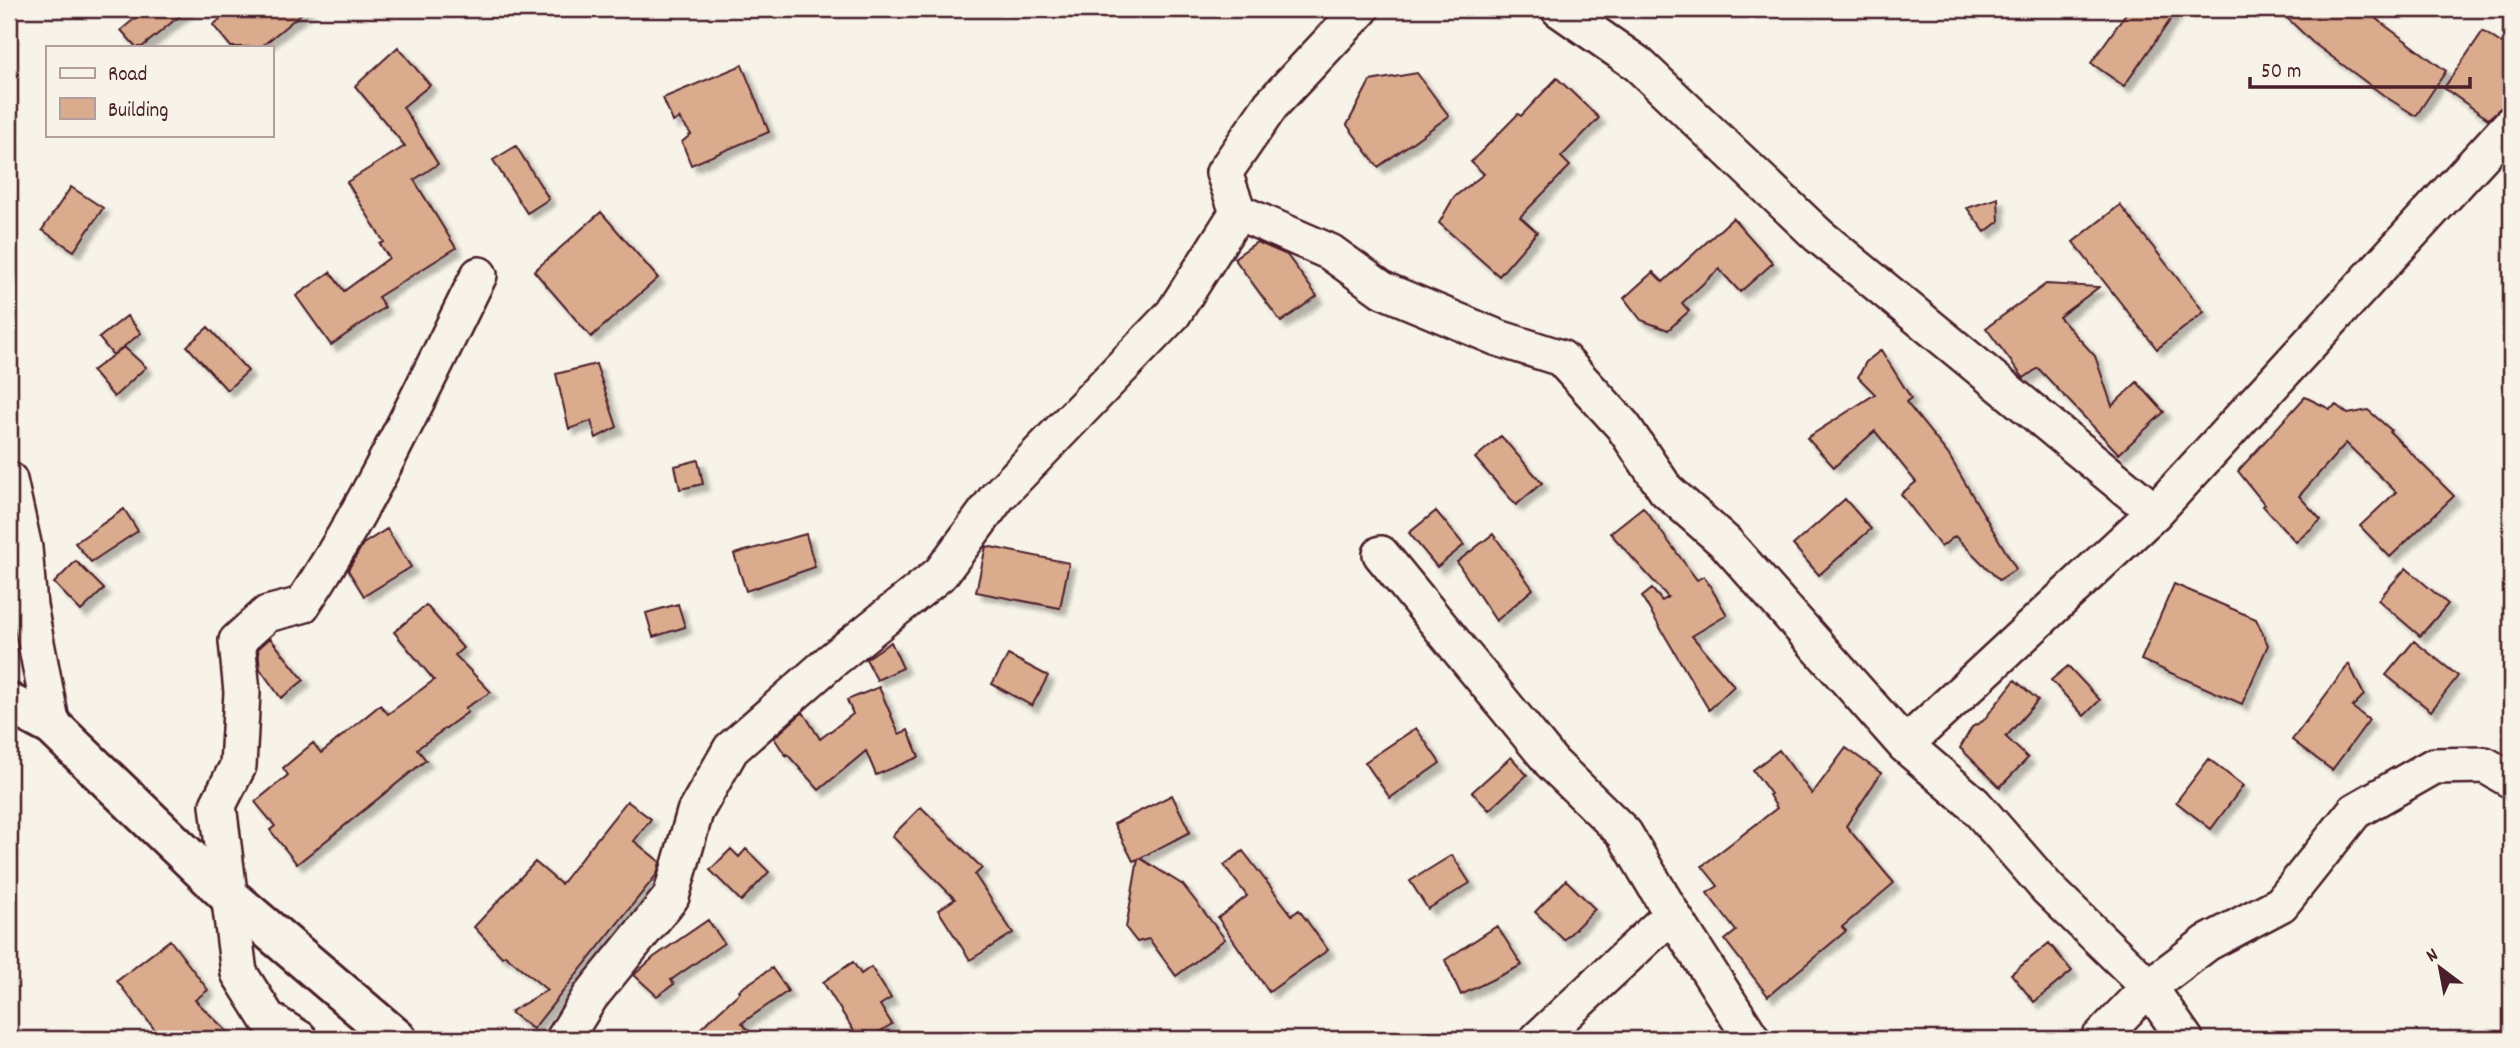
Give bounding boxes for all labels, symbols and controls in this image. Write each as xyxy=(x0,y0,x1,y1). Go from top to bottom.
legend xyxy=(46,46,273,136)
scale bar xyxy=(2250,46,2471,90)
text: 50 m xyxy=(2261,58,2301,88)
text: Road xyxy=(108,61,147,91)
text: Building xyxy=(108,97,168,127)
north arrow xyxy=(2404,932,2474,1002)
text: N xyxy=(2422,943,2444,970)

